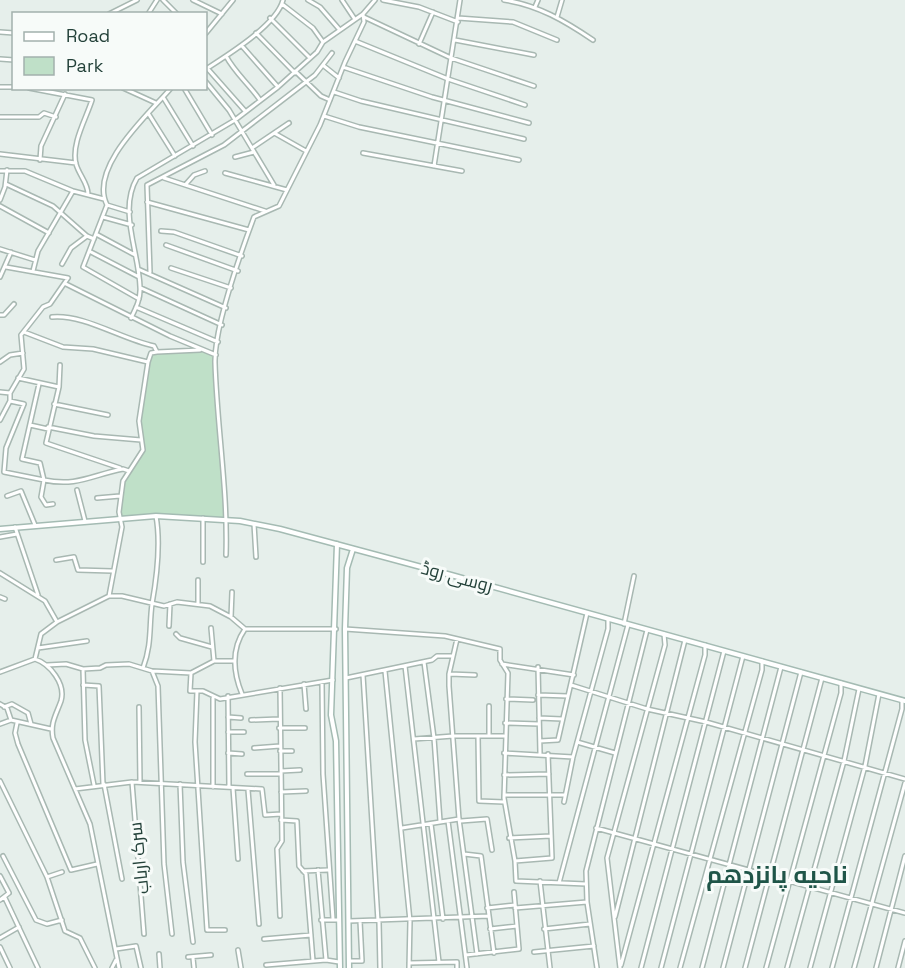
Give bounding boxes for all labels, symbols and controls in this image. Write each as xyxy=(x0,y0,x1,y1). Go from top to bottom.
legend xyxy=(12,12,207,90)
text: Road xyxy=(66,24,110,47)
text: Park xyxy=(66,54,104,77)
street label: روسی روڈ xyxy=(419,556,495,597)
street label: سرک ارباب xyxy=(123,821,154,895)
district label: ناحیه پانزدهم xyxy=(706,859,848,892)

